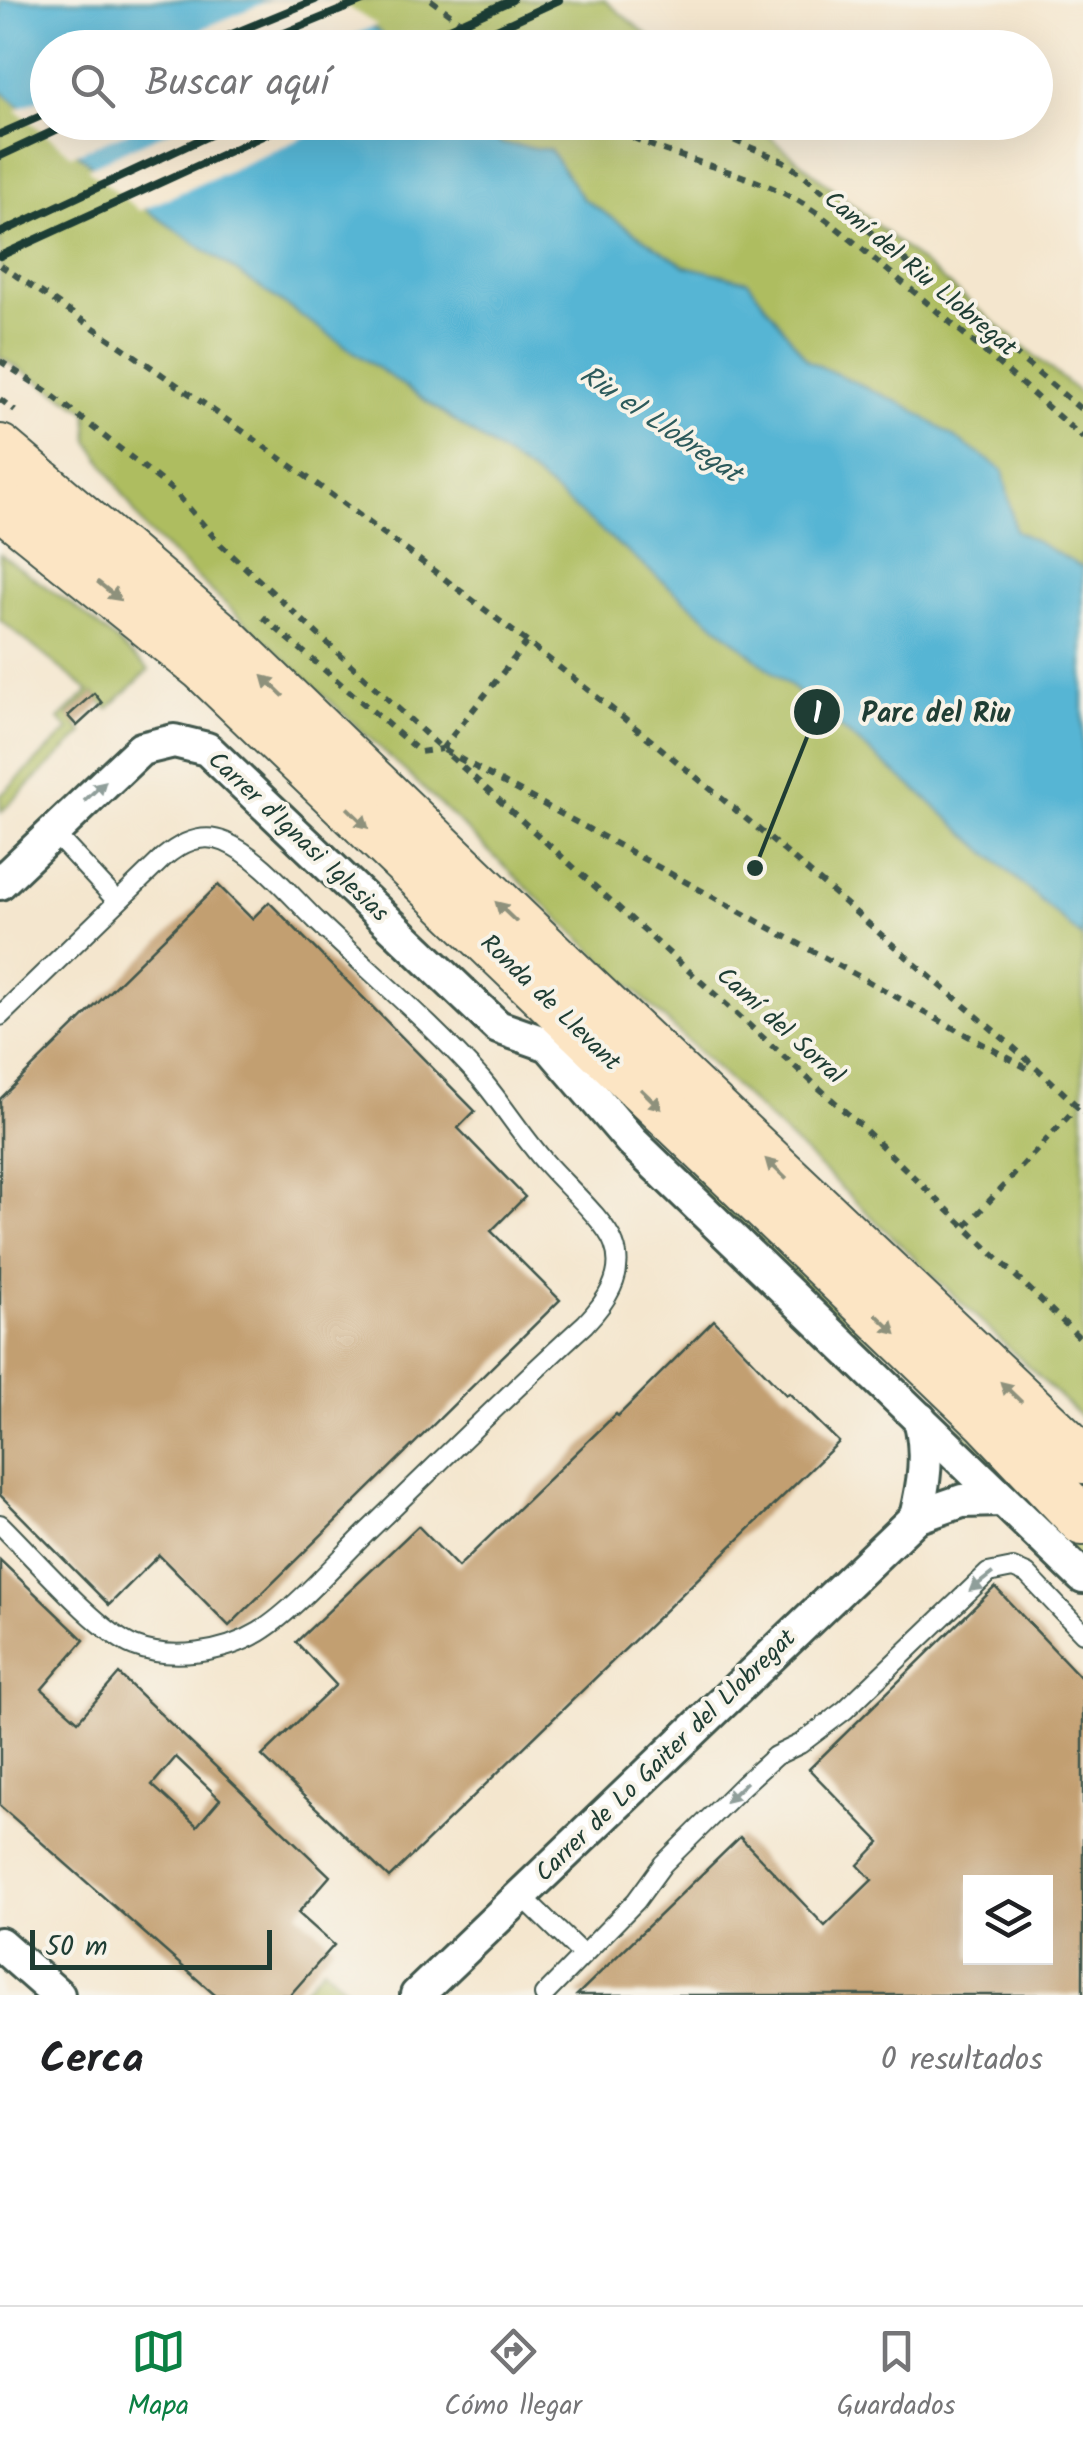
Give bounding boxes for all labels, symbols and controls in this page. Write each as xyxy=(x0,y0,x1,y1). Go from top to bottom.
search box xyxy=(30,30,1053,140)
text: Buscar aquí xyxy=(145,55,329,115)
icon: search xyxy=(65,58,120,113)
street label: Camí del Riu Llobregat xyxy=(814,181,1026,367)
water label: Riu el Llobregat xyxy=(570,354,754,498)
one-way arrow xyxy=(97,580,122,601)
one-way arrow xyxy=(261,675,285,698)
callout: Parc del Riu xyxy=(792,683,1031,741)
text: 1 xyxy=(812,691,822,739)
text: Parc del Riu xyxy=(862,692,1011,737)
street label: Carrer d'Ignasi Iglesias xyxy=(198,742,398,932)
one-way arrow xyxy=(83,780,107,803)
one-way arrow xyxy=(345,806,369,829)
one-way arrow xyxy=(495,901,519,924)
street label: Ronda de Llevant xyxy=(470,925,630,1081)
street label: Camí del Sorral xyxy=(707,957,853,1095)
one-way arrow xyxy=(638,1087,662,1110)
one-way arrow xyxy=(764,1158,788,1181)
one-way arrow xyxy=(873,1312,897,1335)
one-way arrow xyxy=(1000,1381,1024,1405)
one-way arrow xyxy=(969,1571,995,1592)
street label: Carrer de Lo Gaiter del Llobregat xyxy=(526,1620,806,1892)
one-way arrow xyxy=(725,1780,749,1804)
map controls xyxy=(963,1875,1053,1965)
button: layers xyxy=(963,1875,1053,1965)
scale bar xyxy=(30,1925,272,1970)
text: 50 m xyxy=(45,1925,108,1970)
text: Cerca xyxy=(40,2027,144,2094)
text: 0 resultados xyxy=(881,2035,1043,2086)
tab: Mapa xyxy=(127,2324,189,2429)
tab: Cómo llegar xyxy=(444,2324,582,2429)
tab: Guardados xyxy=(837,2324,956,2429)

